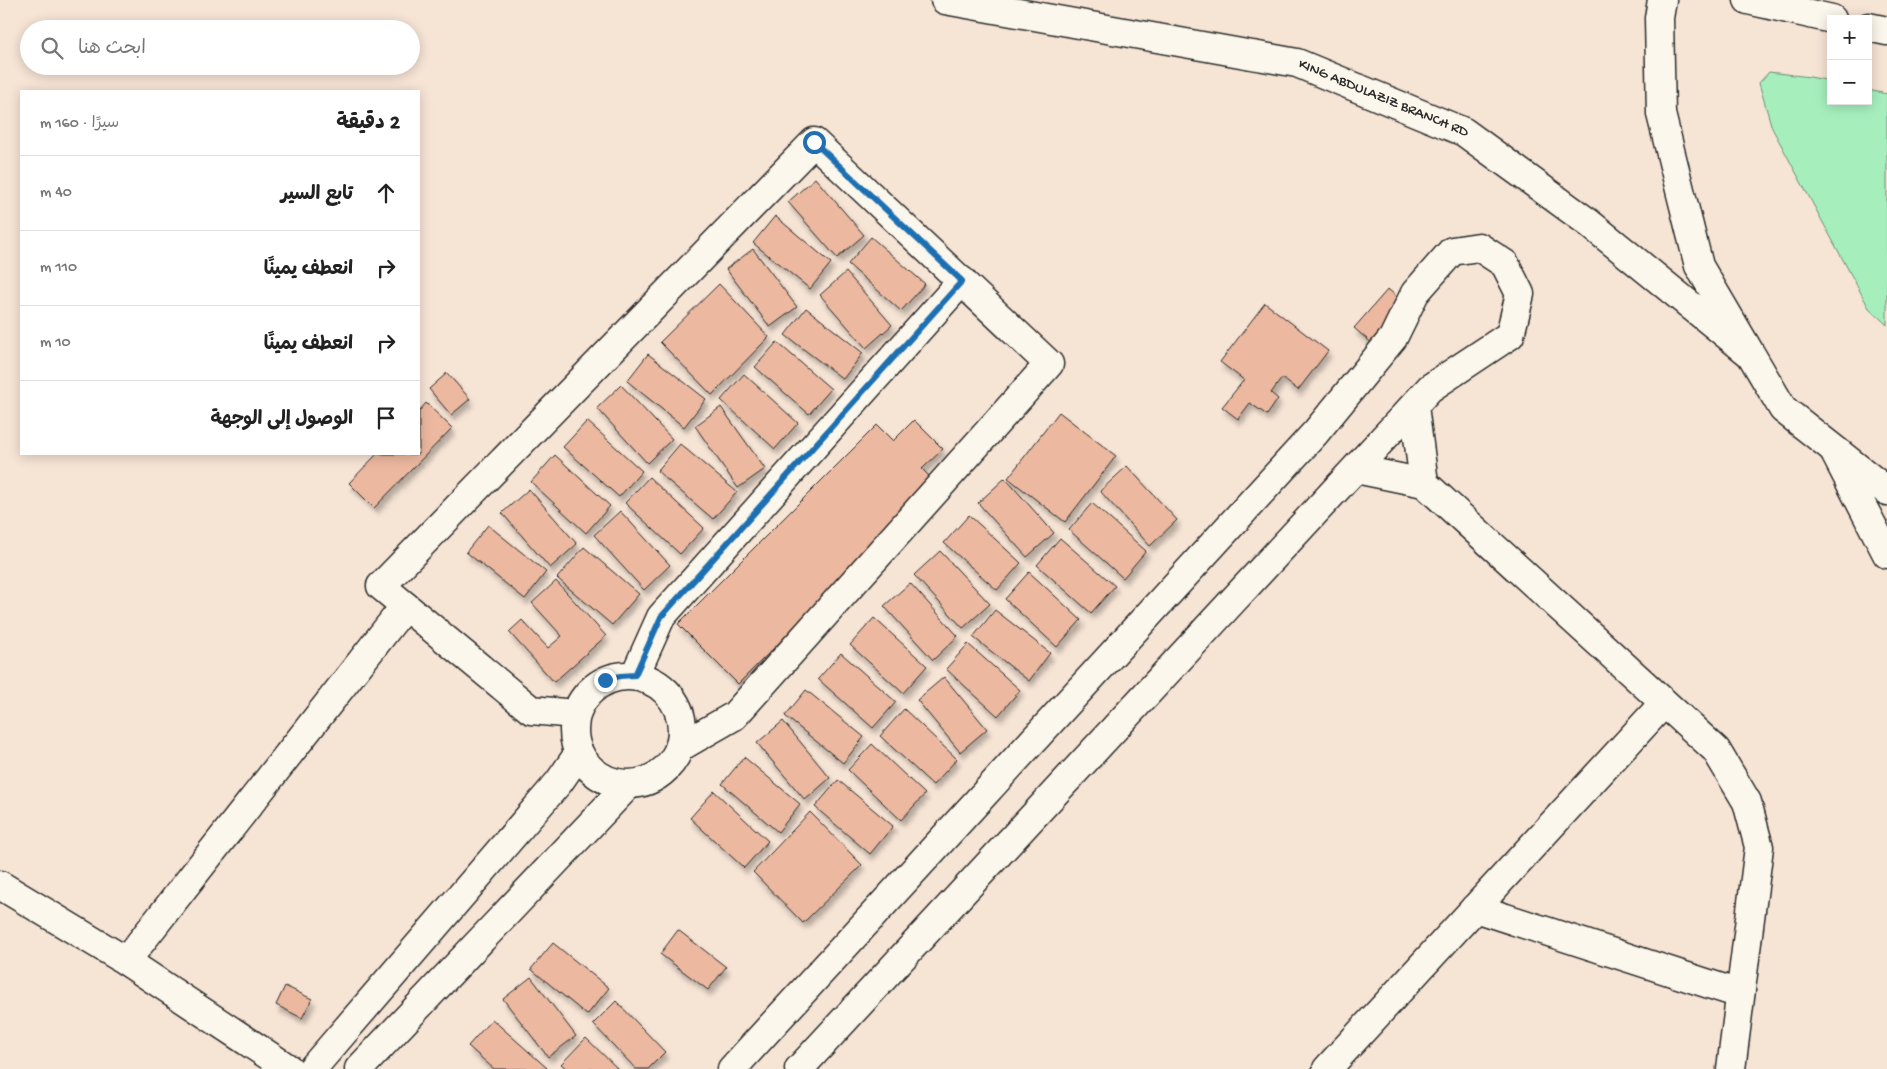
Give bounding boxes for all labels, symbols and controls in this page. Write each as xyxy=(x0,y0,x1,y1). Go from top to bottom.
map controls xyxy=(1827,15,1872,105)
button: + xyxy=(1827,15,1872,60)
search box xyxy=(20,20,420,75)
icon: search xyxy=(38,34,66,62)
text: ابحث هنا xyxy=(78,38,146,61)
street label: KING ABDULAZIZ BRANCH RD xyxy=(1295,55,1471,142)
button: − xyxy=(1827,60,1872,105)
text: 2 دقيقة xyxy=(336,112,400,137)
text: سيرًا · 160 m xyxy=(40,115,119,134)
route start xyxy=(803,131,826,154)
icon: ahead xyxy=(372,179,400,207)
text: 40 m xyxy=(40,184,72,203)
text: تابع السير xyxy=(281,184,353,207)
icon: right xyxy=(372,254,400,282)
text: 110 m xyxy=(40,259,77,278)
text: انعطف يمينًا xyxy=(264,259,353,282)
icon: right xyxy=(372,329,400,357)
text: 10 m xyxy=(40,334,71,353)
text: انعطف يمينًا xyxy=(264,334,353,357)
icon: arrive xyxy=(372,404,400,432)
text: الوصول إلى الوجهة xyxy=(210,409,353,432)
route end xyxy=(594,669,617,692)

